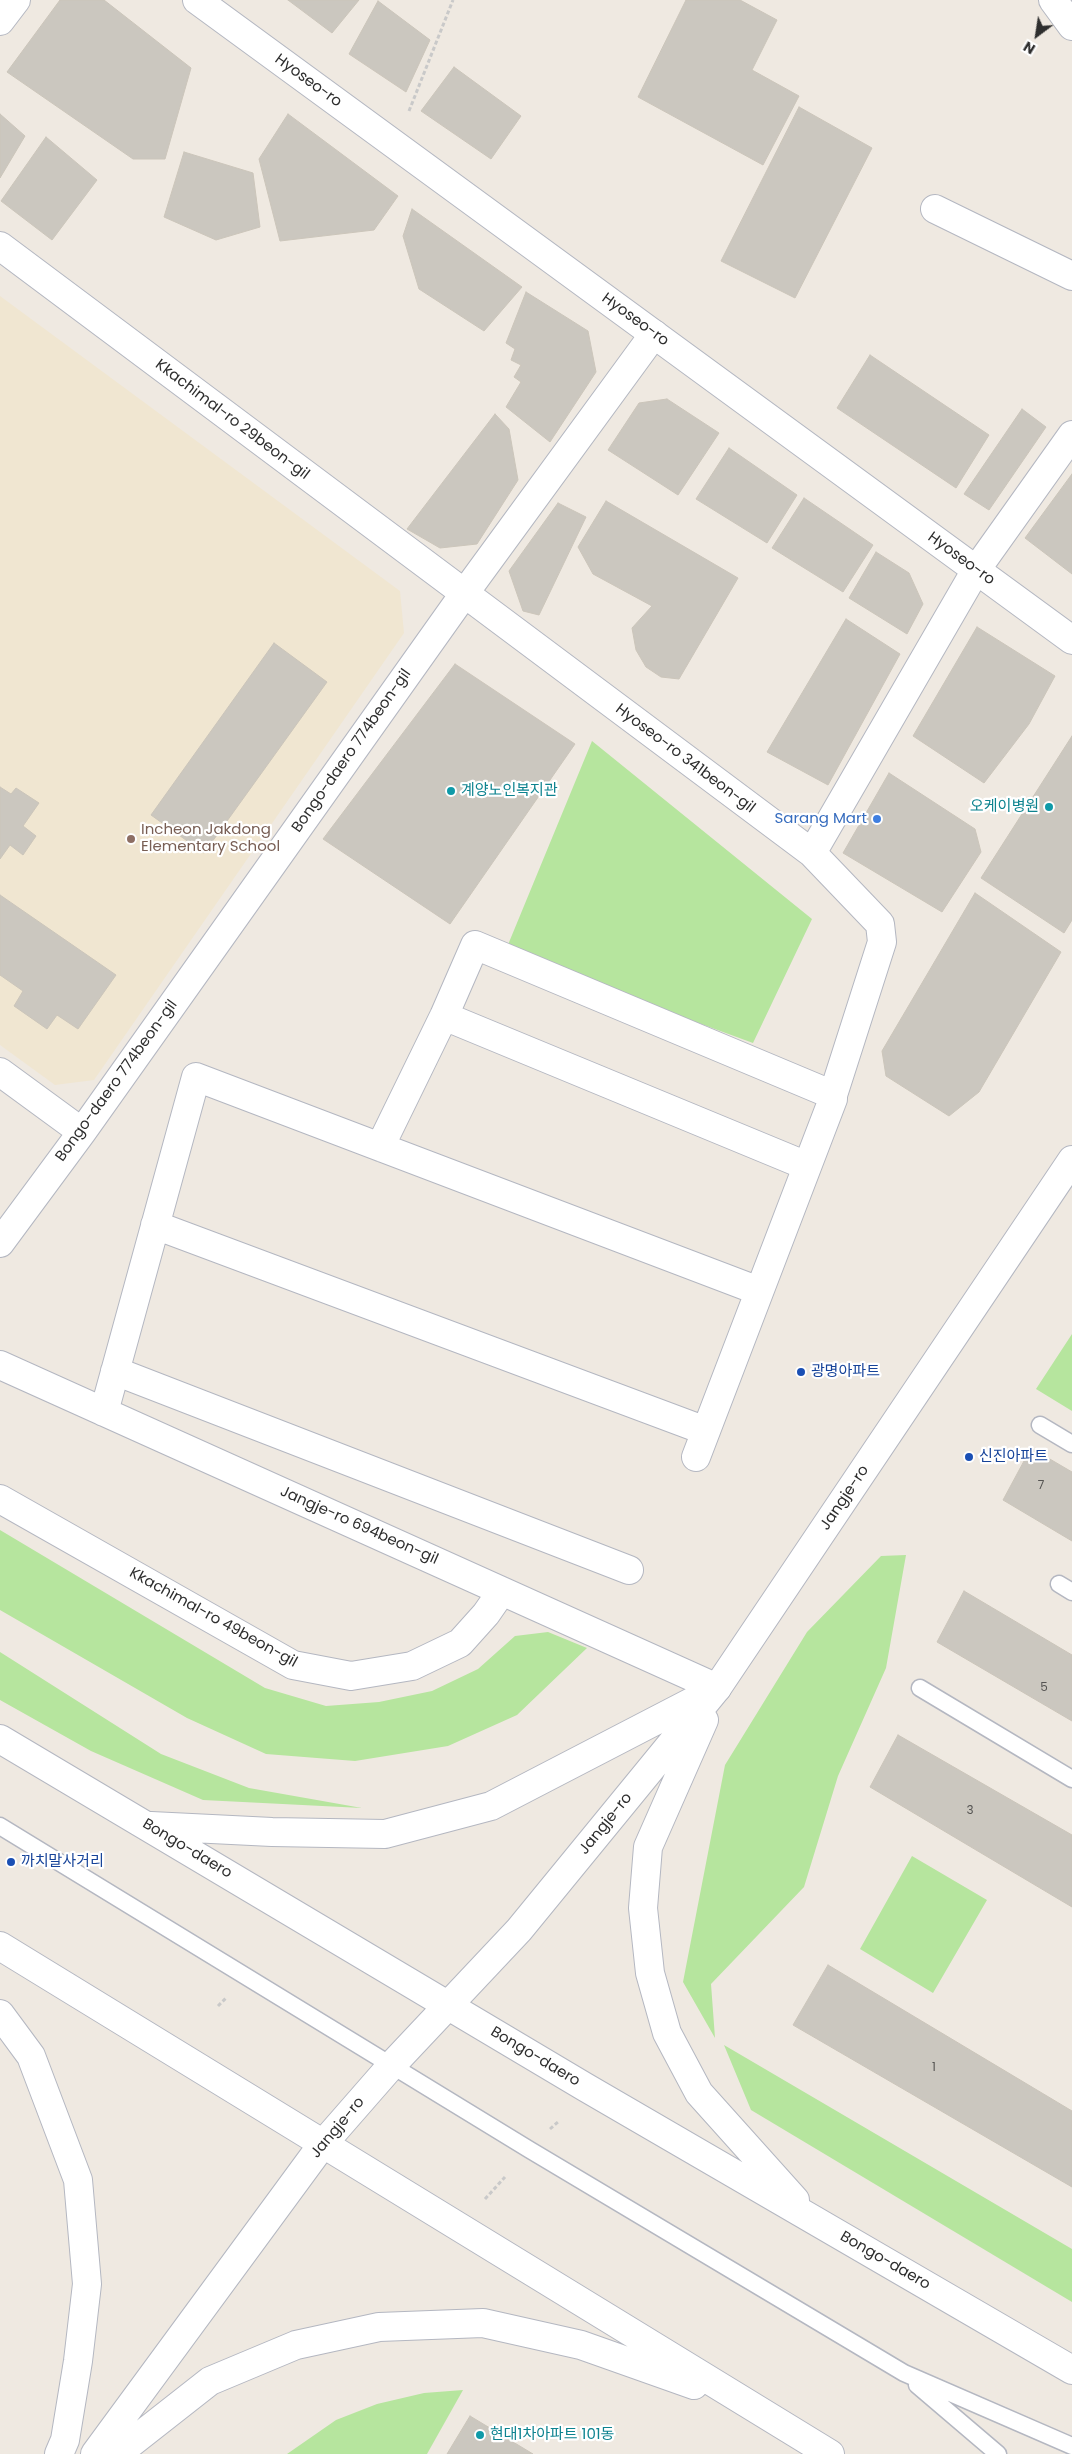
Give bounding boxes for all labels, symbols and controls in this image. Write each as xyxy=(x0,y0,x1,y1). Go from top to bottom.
north arrow xyxy=(1012,10,1062,60)
text: N xyxy=(1020,37,1039,59)
street label: Hyoseo-ro xyxy=(271,51,345,111)
street label: Hyoseo-ro xyxy=(598,290,672,350)
street label: Kkachimal-ro 29beon-gil xyxy=(151,356,313,484)
street label: Hyoseo-ro xyxy=(924,529,998,589)
street label: Bongo-daero 774beon-gil xyxy=(289,666,415,836)
street label: Hyoseo-ro 341beon-gil xyxy=(612,701,758,817)
place label: 계양노인복지관 xyxy=(461,782,558,800)
marker: 계양노인복지관 xyxy=(445,785,457,797)
place label: 오케이병원 xyxy=(970,798,1039,816)
marker: 오케이병원 xyxy=(1043,801,1055,813)
place label: Sarang Mart xyxy=(774,810,867,828)
marker: Sarang Mart xyxy=(871,813,883,825)
place label: Incheon Jakdong Elementary School xyxy=(141,821,280,856)
marker: Incheon Jakdong Elementary School xyxy=(125,833,137,845)
street label: Bongo-daero 774beon-gil xyxy=(52,997,182,1165)
place label: 광명아파트 xyxy=(811,1363,880,1381)
marker: 광명아파트 xyxy=(795,1366,807,1378)
place label: 신진아파트 xyxy=(979,1448,1048,1466)
marker: 신진아파트 xyxy=(963,1451,975,1463)
street label: Jangje-ro xyxy=(817,1462,873,1534)
house number: 7 xyxy=(1038,1479,1044,1493)
street label: Jangje-ro 694beon-gil xyxy=(277,1483,441,1569)
street label: Kkachimal-ro 49beon-gil xyxy=(126,1564,300,1672)
house number: 5 xyxy=(1040,1681,1048,1695)
street label: Jangje-ro xyxy=(576,1789,636,1859)
house number: 3 xyxy=(966,1804,974,1818)
street label: Bongo-daero xyxy=(139,1815,235,1883)
place label: 까치말사거리 xyxy=(21,1853,104,1871)
marker: 까치말사거리 xyxy=(5,1856,17,1868)
street label: Bongo-daero xyxy=(487,2023,583,2091)
house number: 1 xyxy=(932,2061,936,2075)
street label: Jangje-ro xyxy=(307,2094,369,2162)
street label: Bongo-daero xyxy=(837,2228,933,2294)
place label: 현대1차아파트 101동 xyxy=(490,2426,614,2444)
marker: 현대1차아파트 101동 xyxy=(474,2429,486,2441)

